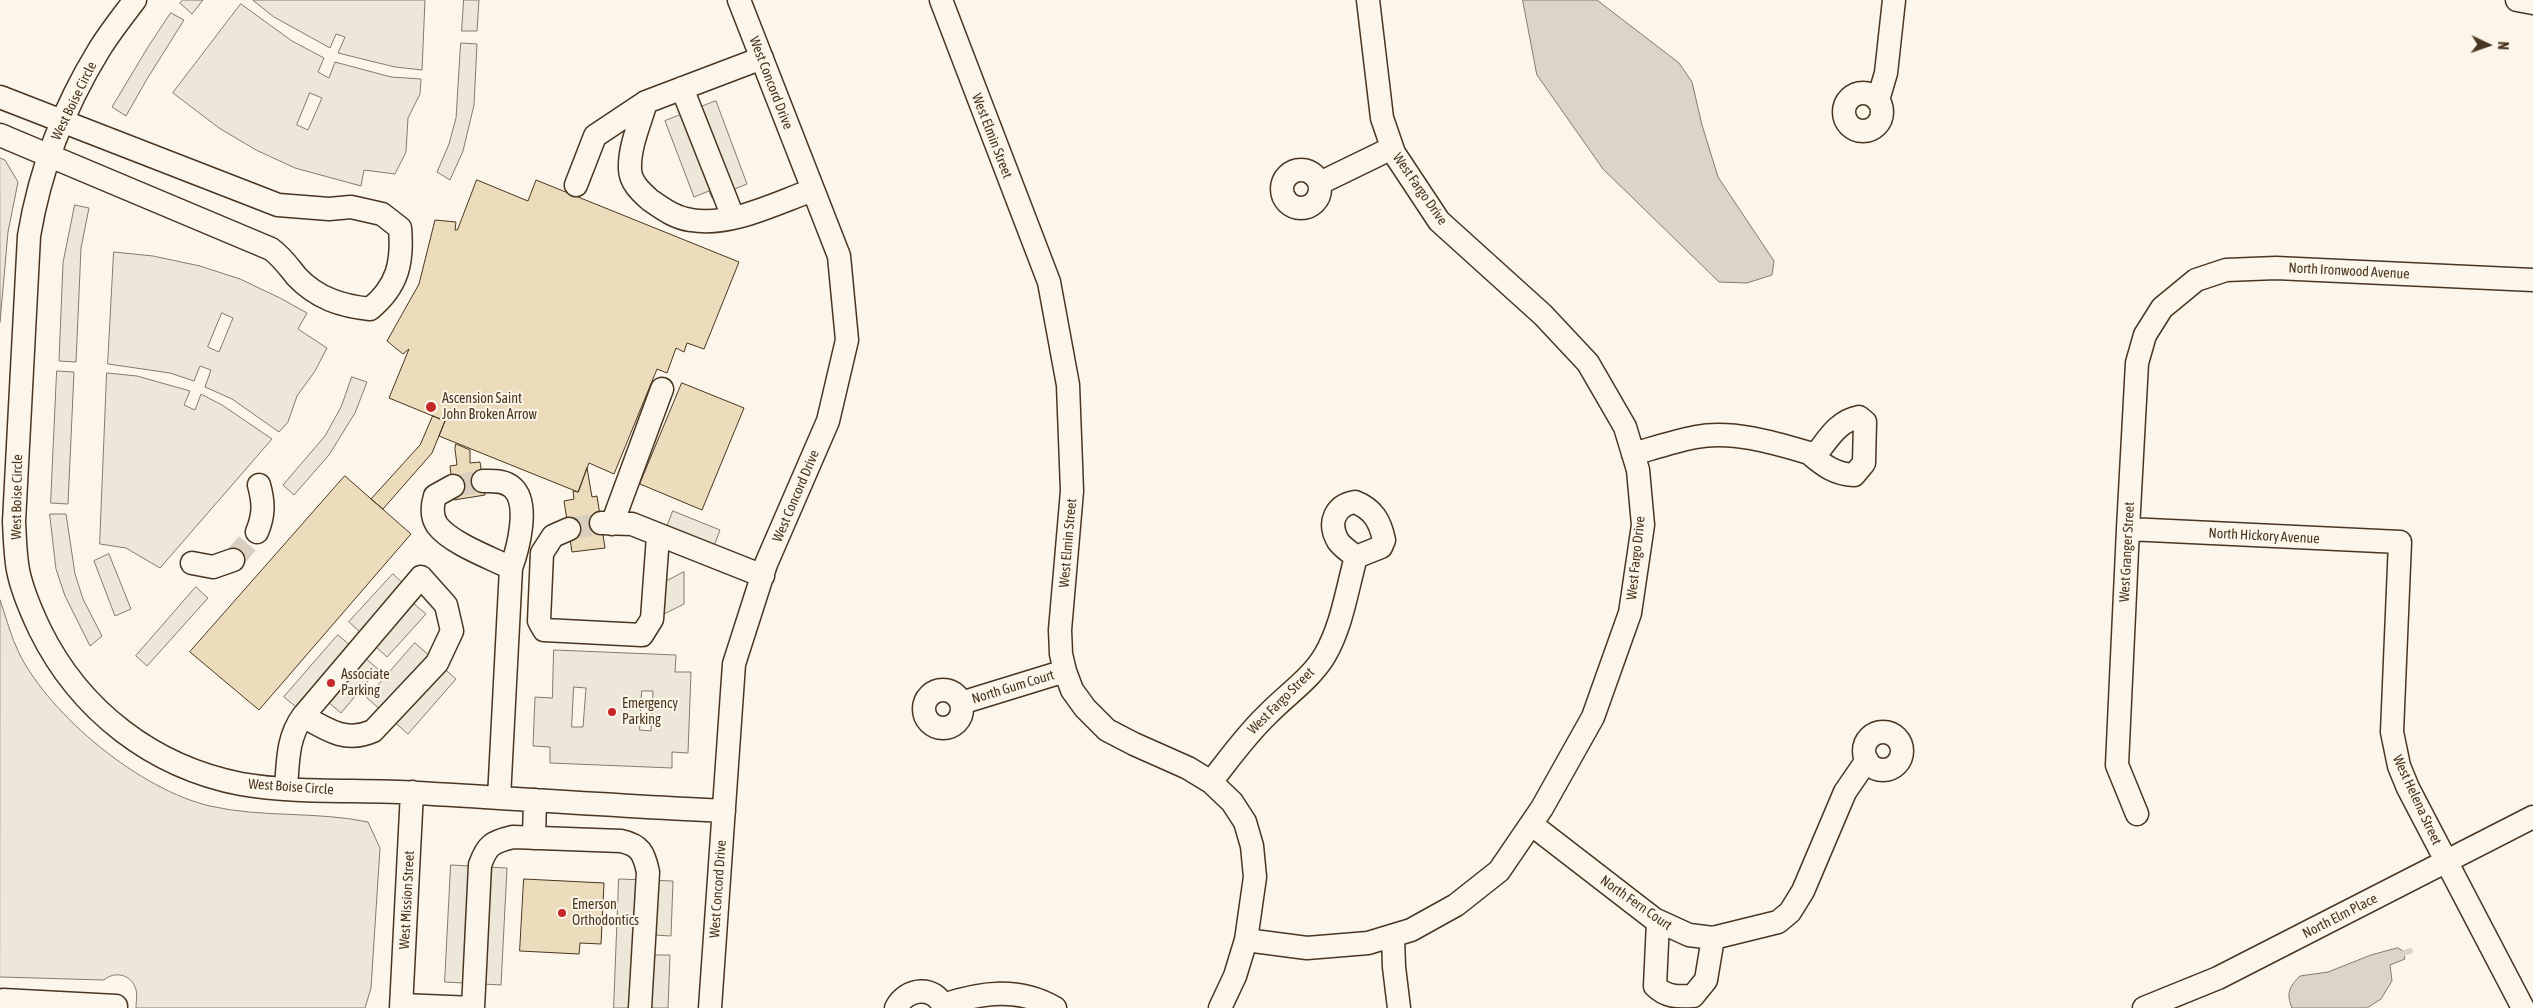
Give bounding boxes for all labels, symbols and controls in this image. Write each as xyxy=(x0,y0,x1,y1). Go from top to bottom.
north arrow xyxy=(2463,20,2513,70)
street label: West Concord Drive xyxy=(746,34,796,132)
text: N xyxy=(2495,41,2511,50)
street label: West Boise Circle xyxy=(48,59,100,143)
street label: West Elmin Street xyxy=(968,91,1016,181)
street label: West Fargo Drive xyxy=(1389,150,1451,228)
street label: North Ironwood Avenue xyxy=(2288,259,2410,283)
place label: Ascension Saint John Broken Arrow xyxy=(442,391,537,424)
marker: Ascension Saint John Broken Arrow xyxy=(424,400,438,414)
street label: West Concord Drive xyxy=(769,447,823,545)
street label: West Boise Circle xyxy=(8,454,26,540)
street label: West Elmin Street xyxy=(1056,498,1080,588)
street label: West Granger Street xyxy=(2116,501,2138,603)
street label: West Fargo Drive xyxy=(1623,515,1649,601)
street label: North Hickory Avenue xyxy=(2208,525,2320,547)
street label: West Fargo Street xyxy=(1244,664,1318,738)
street label: North Gum Court xyxy=(970,666,1056,708)
place label: Associate Parking xyxy=(341,667,389,700)
marker: Associate Parking xyxy=(325,677,337,689)
place label: Emergency Parking xyxy=(622,696,678,729)
marker: Emergency Parking xyxy=(606,706,618,718)
street label: West Helena Street xyxy=(2389,752,2445,848)
street label: West Boise Circle xyxy=(248,776,334,798)
street label: West Concord Drive xyxy=(706,839,730,939)
street label: West Mission Street xyxy=(396,850,418,950)
street label: North Fern Court xyxy=(1597,872,1675,934)
street label: North Elm Place xyxy=(2300,890,2380,942)
place label: Emerson Orthodontics xyxy=(572,897,639,930)
marker: Emerson Orthodontics xyxy=(556,907,568,919)

